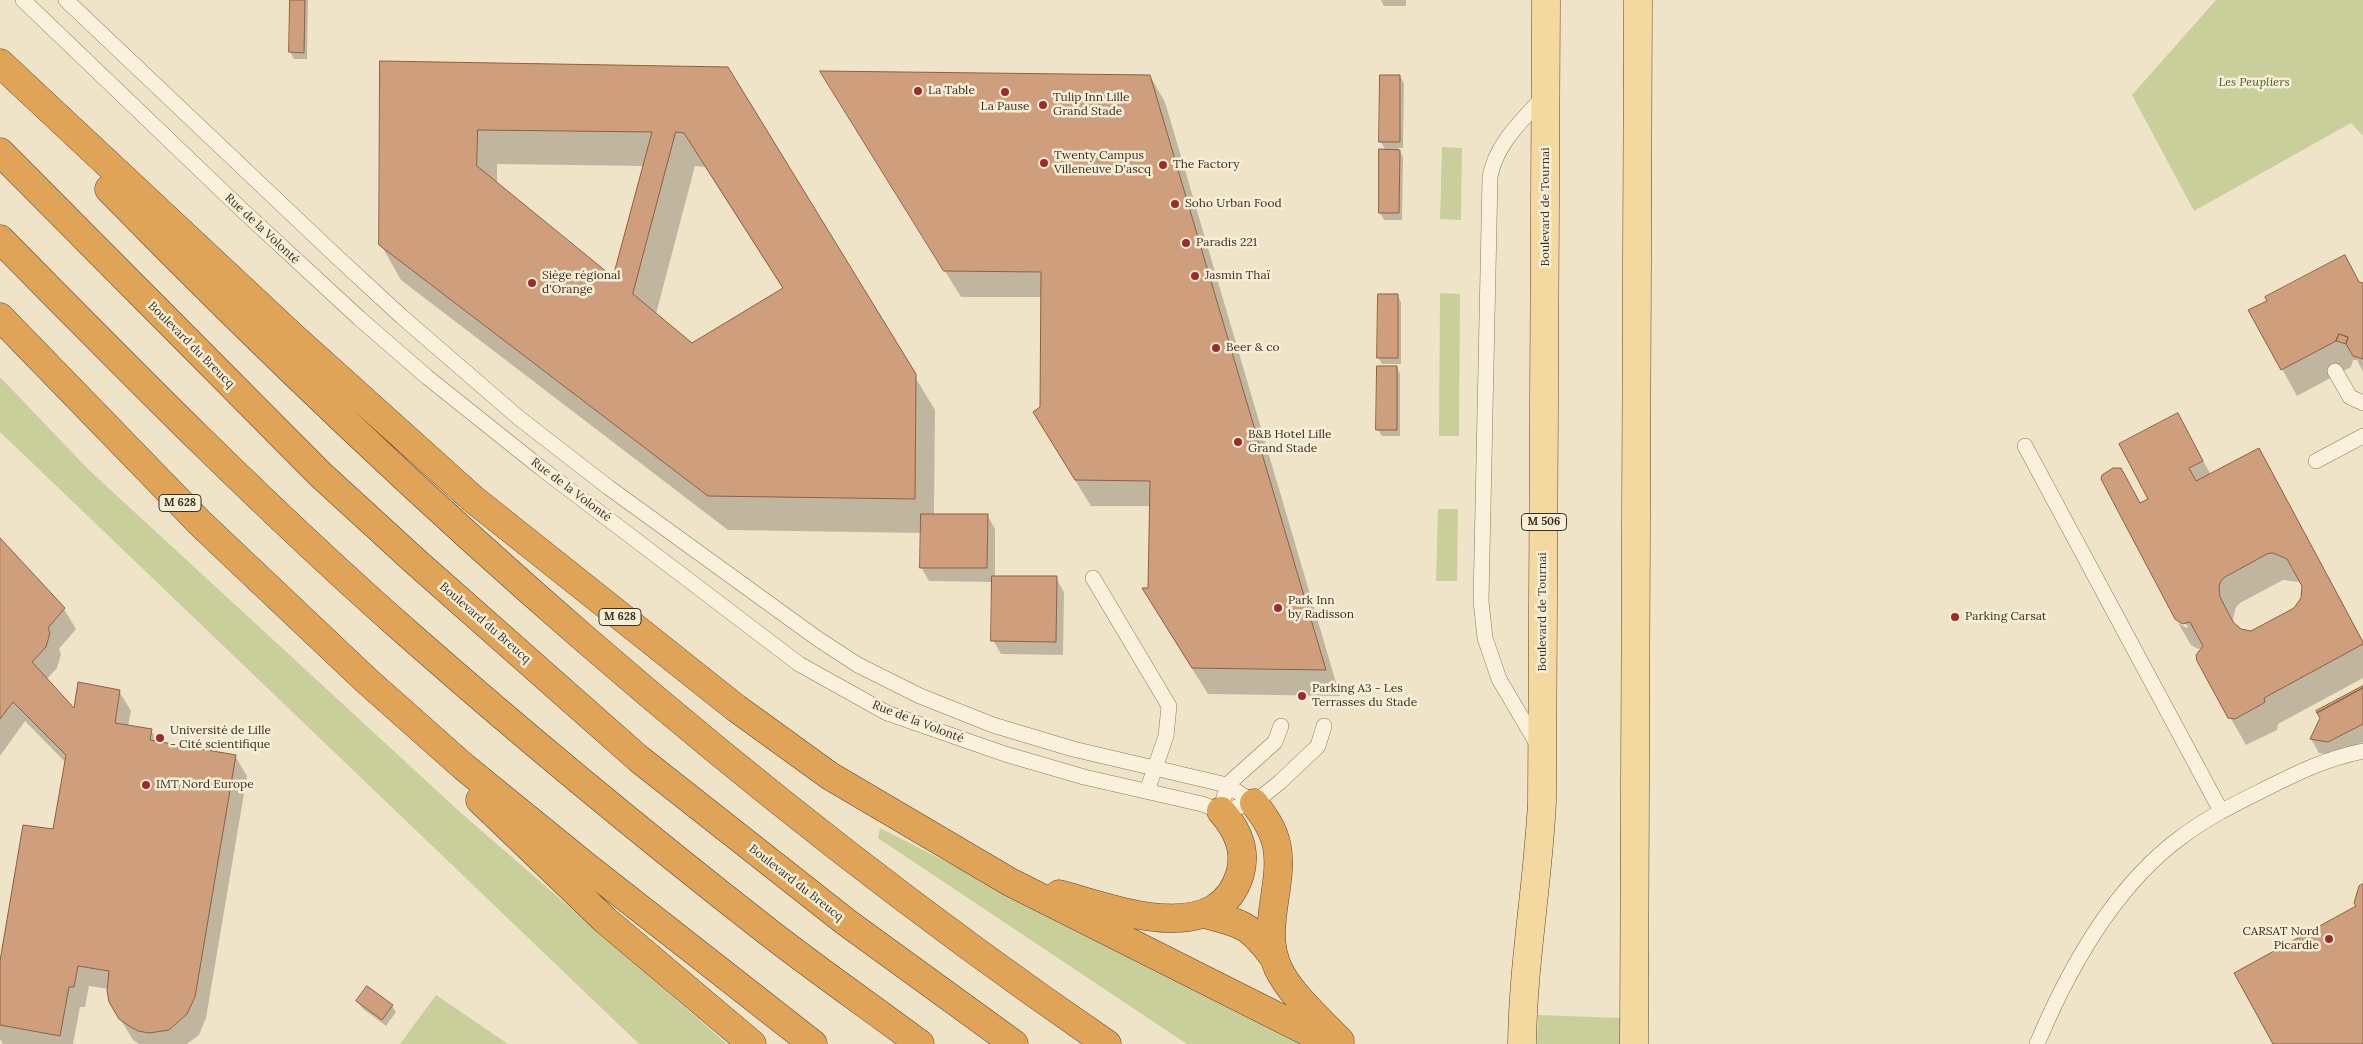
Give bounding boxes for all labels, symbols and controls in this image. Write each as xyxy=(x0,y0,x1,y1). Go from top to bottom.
park label: Les Peupliers xyxy=(2218,76,2290,90)
place label: La Table xyxy=(928,84,975,98)
marker: La Table xyxy=(912,85,924,97)
marker: La Pause xyxy=(999,86,1011,98)
place label: Tulip Inn Lille Grand Stade xyxy=(1053,91,1130,119)
marker: Tulip Inn Lille Grand Stade xyxy=(1037,99,1049,111)
place label: La Pause xyxy=(980,100,1030,114)
street label: Boulevard de Tournai xyxy=(1539,147,1553,267)
place label: Twenty Campus Villeneuve D'ascq xyxy=(1054,149,1151,177)
marker: Twenty Campus Villeneuve D'ascq xyxy=(1038,157,1050,169)
place label: The Factory xyxy=(1173,158,1240,172)
marker: The Factory xyxy=(1157,159,1169,171)
street label: Rue de la Volonté xyxy=(222,191,302,267)
place label: Soho Urban Food xyxy=(1185,197,1282,211)
marker: Soho Urban Food xyxy=(1169,198,1181,210)
place label: Paradis 221 xyxy=(1196,236,1257,250)
marker: Paradis 221 xyxy=(1180,237,1192,249)
place label: Siège régional d'Orange xyxy=(542,269,621,297)
place label: Jasmin Thaï xyxy=(1205,269,1270,283)
marker: Jasmin Thaï xyxy=(1189,270,1201,282)
marker: Siège régional d'Orange xyxy=(526,277,538,289)
street label: Boulevard du Breucq xyxy=(145,299,237,391)
place label: Beer & co xyxy=(1226,341,1280,355)
marker: Beer & co xyxy=(1210,342,1222,354)
place label: B&B Hotel Lille Grand Stade xyxy=(1248,428,1331,456)
marker: B&B Hotel Lille Grand Stade xyxy=(1232,436,1244,448)
street label: Rue de la Volonté xyxy=(528,455,614,525)
road number: M 628 xyxy=(159,494,201,512)
road number: M 506 xyxy=(1522,514,1566,530)
street label: Boulevard de Tournai xyxy=(1536,552,1550,672)
street label: Boulevard du Breucq xyxy=(437,580,533,666)
place label: Park Inn by Radisson xyxy=(1288,594,1354,622)
marker: Park Inn by Radisson xyxy=(1272,602,1284,614)
road number: M 628 xyxy=(599,608,641,626)
place label: Parking Carsat xyxy=(1965,610,2047,624)
marker: Parking Carsat xyxy=(1949,611,1961,623)
place label: Parking A3 - Les Terrasses du Stade xyxy=(1312,682,1417,710)
marker: Parking A3 - Les Terrasses du Stade xyxy=(1296,690,1308,702)
street label: Rue de la Volonté xyxy=(870,698,966,746)
place label: Université de Lille ‐ Cité scientifique xyxy=(170,724,271,752)
marker: Université de Lille ‐ Cité scientifique xyxy=(154,732,166,744)
place label: IMT Nord Europe xyxy=(156,778,254,792)
marker: IMT Nord Europe xyxy=(140,779,152,791)
street label: Boulevard du Breucq xyxy=(746,842,846,924)
place label: CARSAT Nord Picardie xyxy=(2242,925,2319,953)
marker: CARSAT Nord Picardie xyxy=(2323,933,2335,945)

